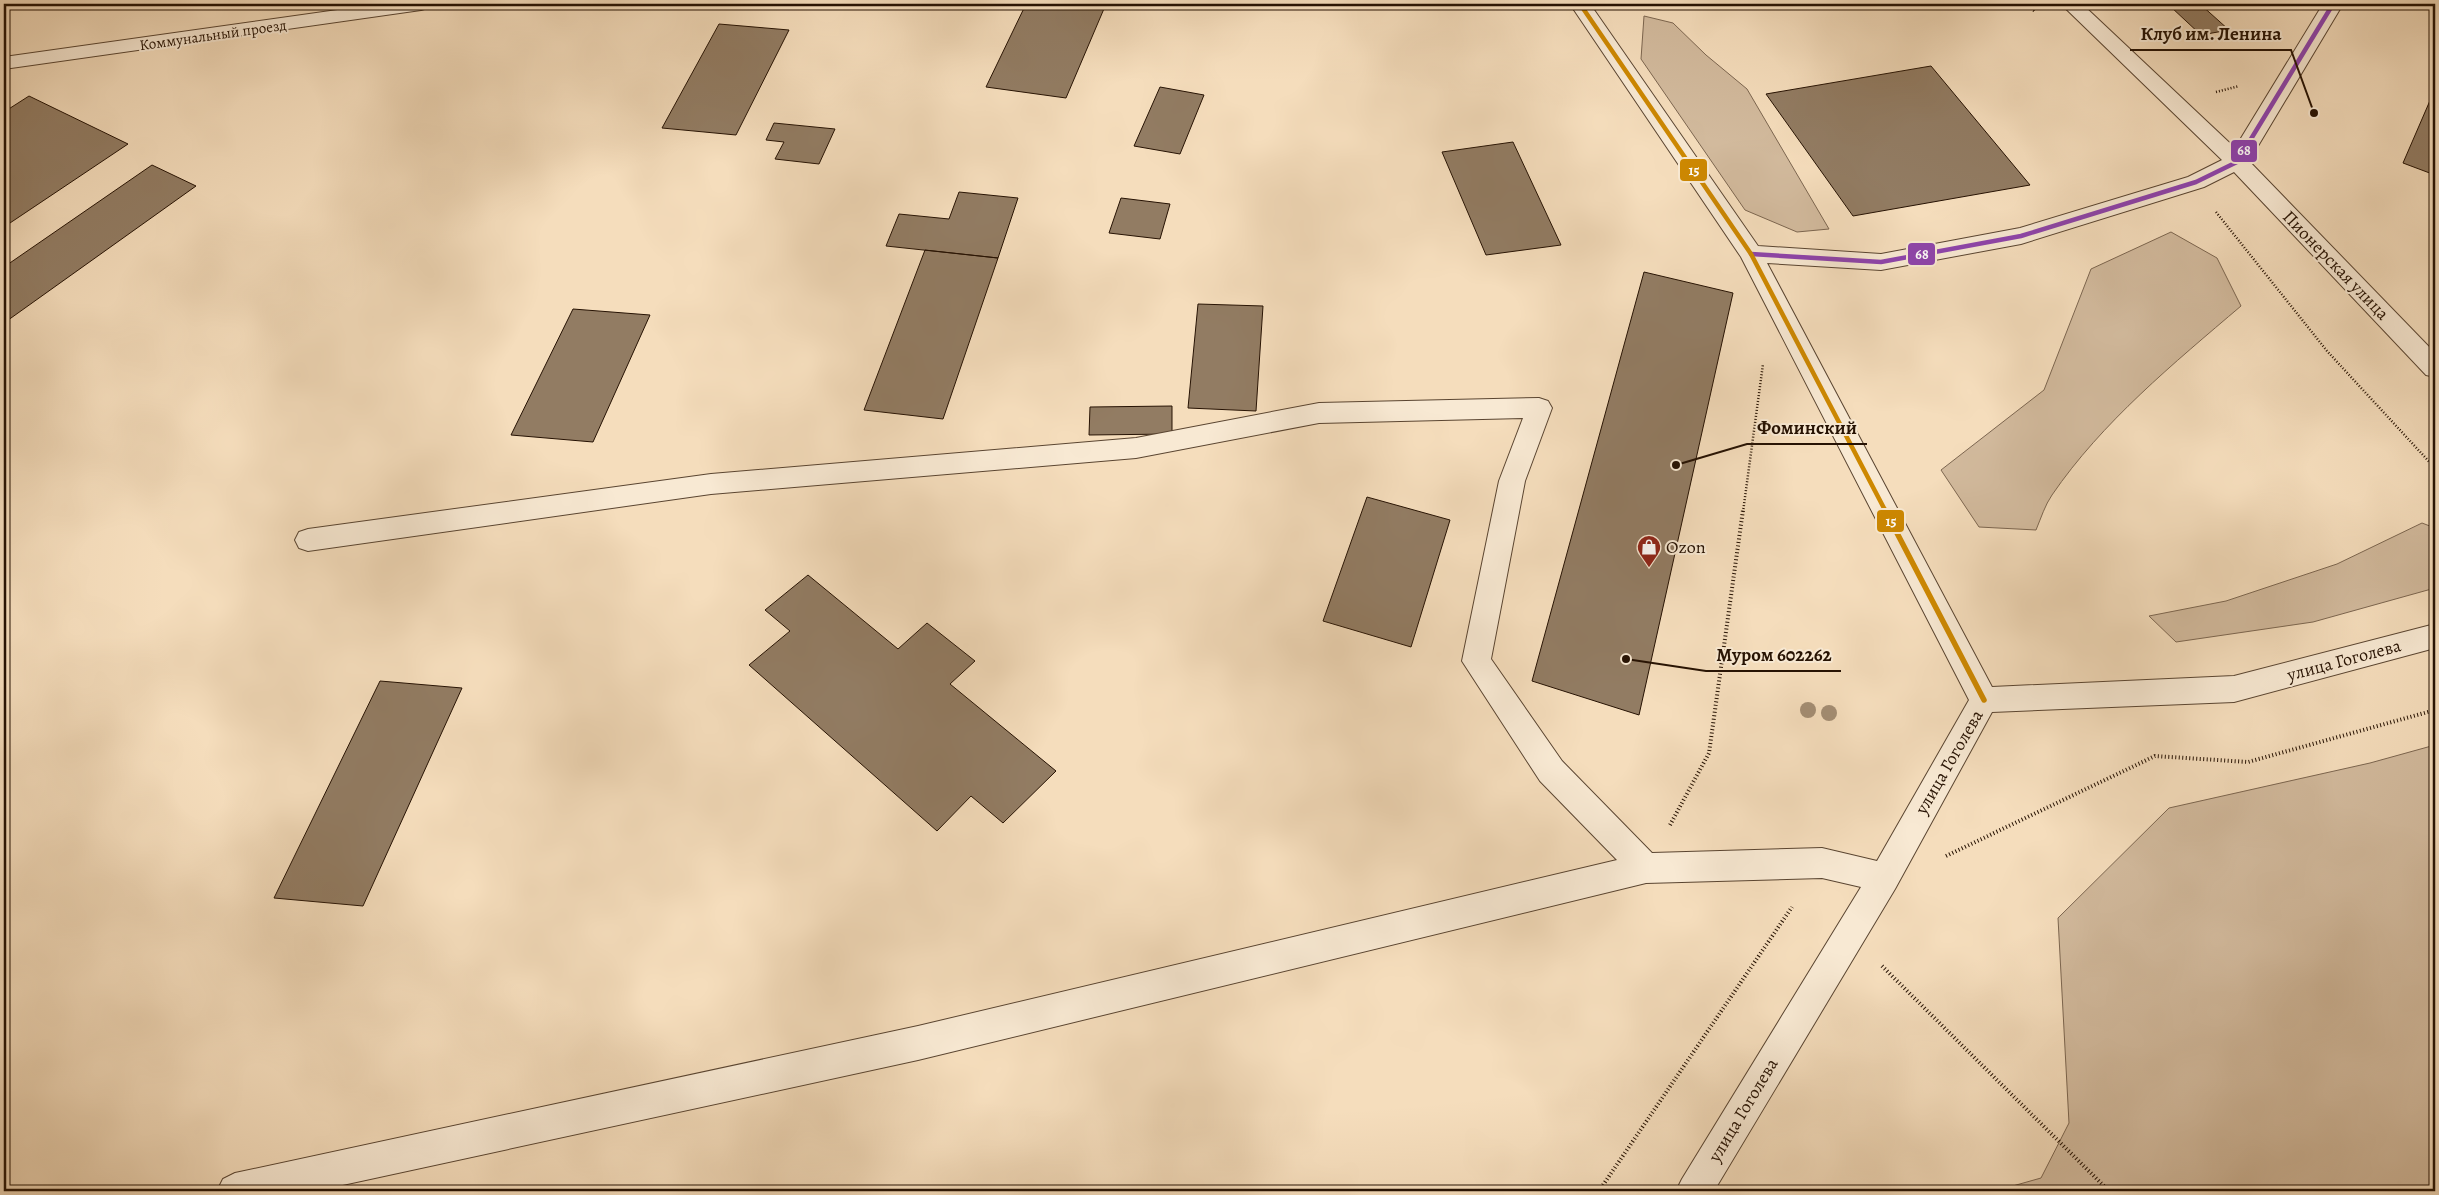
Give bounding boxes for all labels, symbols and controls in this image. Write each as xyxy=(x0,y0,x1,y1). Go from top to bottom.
street label: Коммунальный проезд xyxy=(138,15,288,55)
callout: Клуб им. Ленина xyxy=(2130,16,2291,50)
text: Клуб им. Ленина xyxy=(2141,21,2282,47)
line badge: 68 xyxy=(2230,139,2258,163)
text: 68 xyxy=(2237,141,2251,160)
line badge: 15 xyxy=(1679,158,1708,182)
text: 15 xyxy=(1689,161,1700,180)
street label: Пионерская улица xyxy=(2277,205,2395,326)
line badge: 68 xyxy=(1907,242,1936,266)
text: 68 xyxy=(1915,245,1929,264)
callout: Фоминский xyxy=(1747,410,1867,444)
text: Фоминский xyxy=(1757,415,1857,441)
line badge: 15 xyxy=(1876,509,1905,533)
text: 15 xyxy=(1886,512,1897,531)
shop icon: Ozon xyxy=(1636,534,1662,568)
place label: Ozon xyxy=(1666,535,1706,559)
street label: улица Гоголева xyxy=(2283,633,2404,687)
callout: Муром 602262 xyxy=(1706,637,1841,671)
text: Муром 602262 xyxy=(1716,642,1832,668)
street label: улица Гоголева xyxy=(1909,705,1989,819)
street label: улица Гоголева xyxy=(1702,1053,1784,1167)

